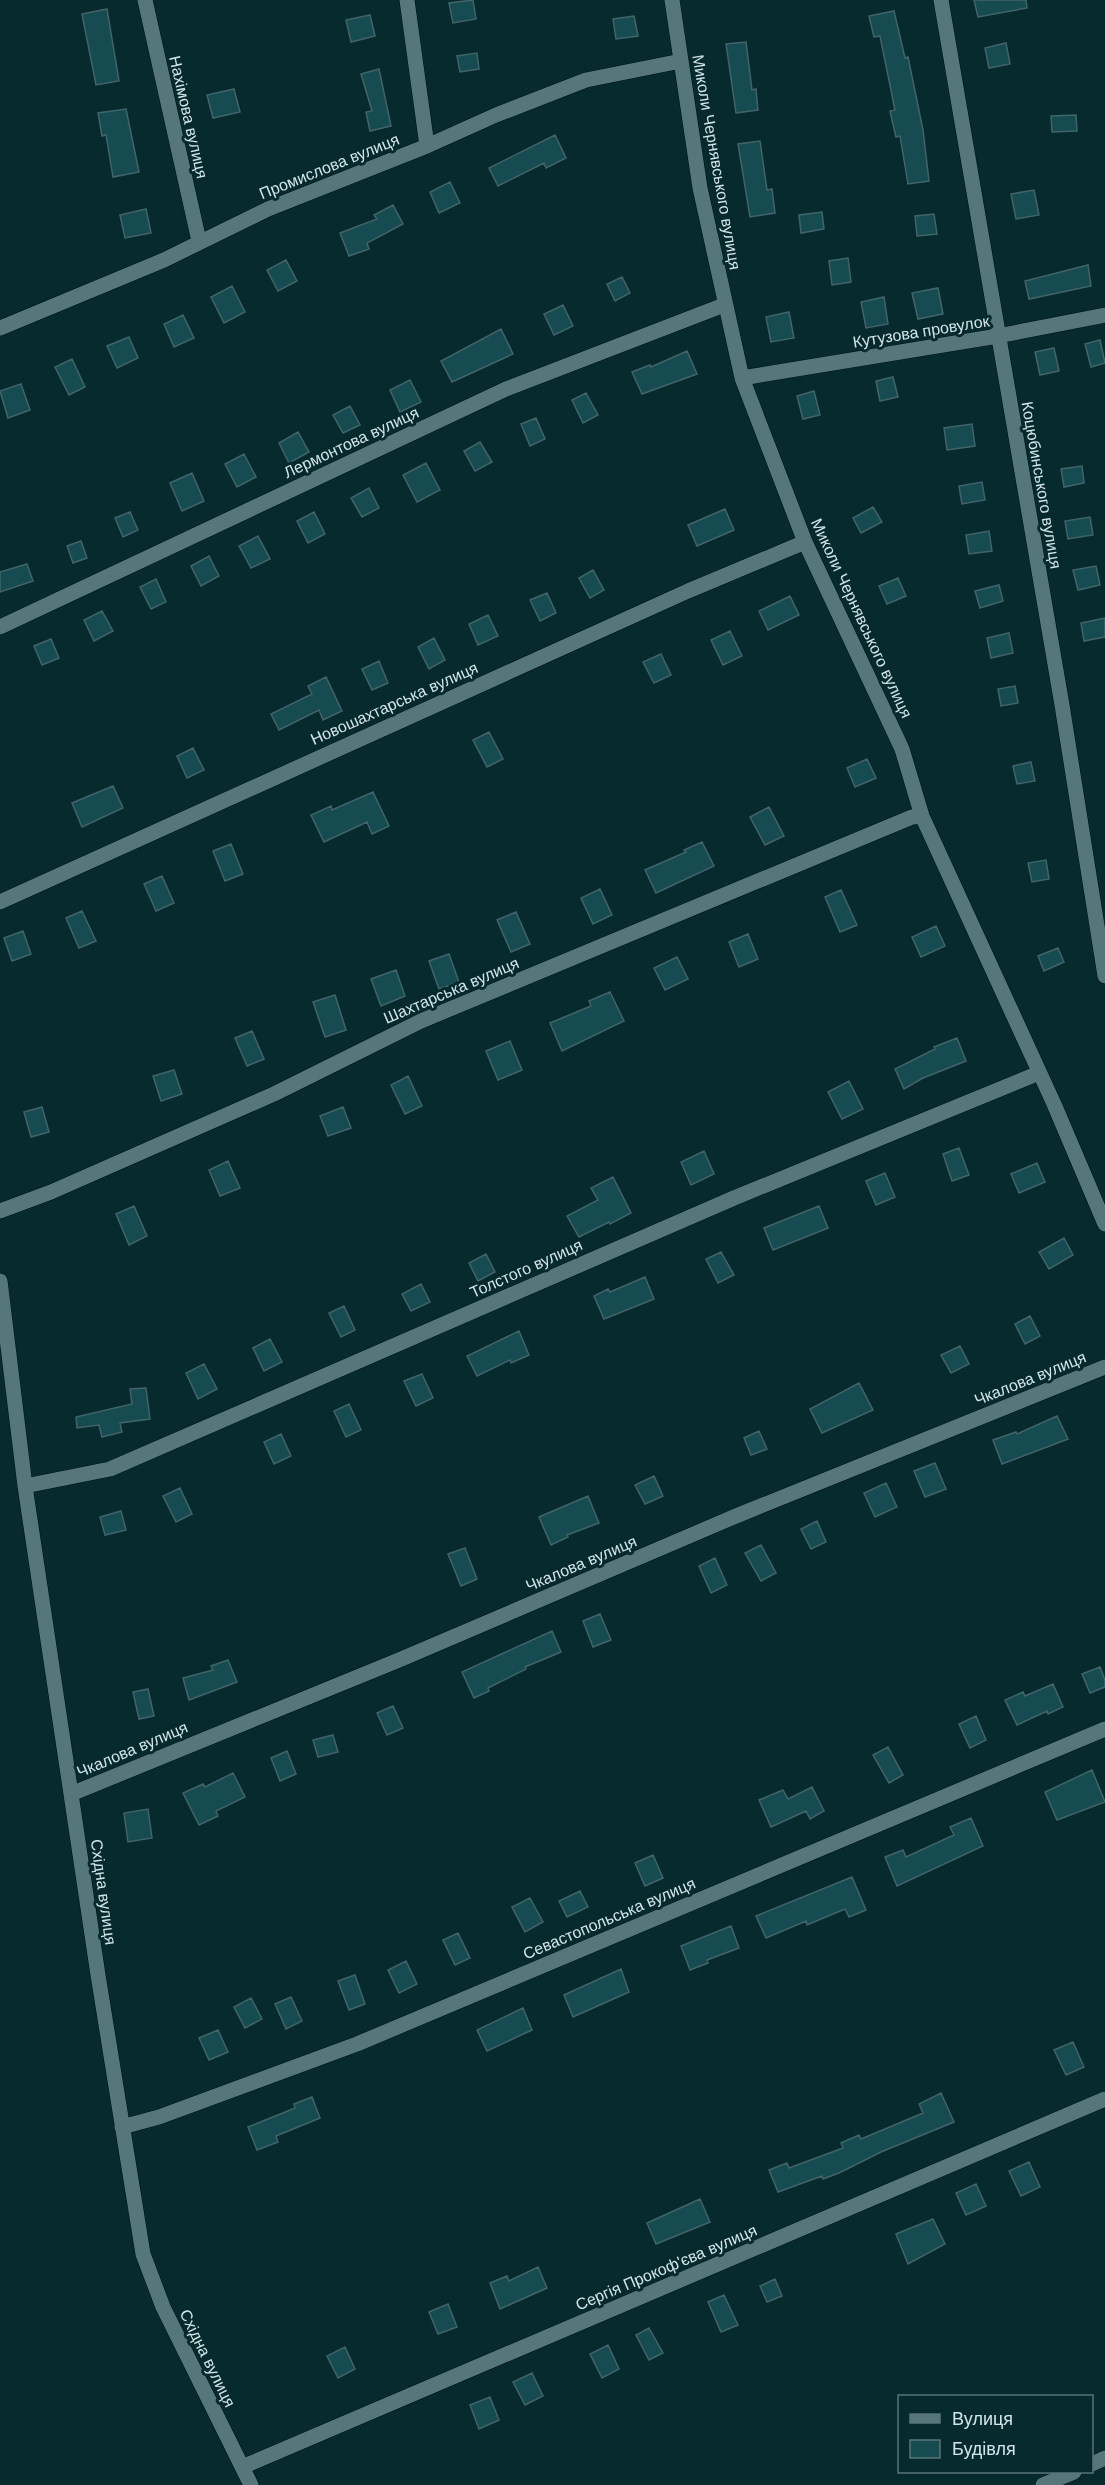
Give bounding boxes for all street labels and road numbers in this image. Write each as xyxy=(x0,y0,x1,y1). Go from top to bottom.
street label: Миколи Чернявського вулиця xyxy=(689,53,744,271)
street label: Нахімова вулиця xyxy=(166,54,211,180)
street label: Промислова вулиця xyxy=(257,131,402,202)
street label: Кутузова провулок xyxy=(851,312,992,351)
street label: Коцюбинського вулиця xyxy=(1018,400,1065,570)
street label: Лермонтова вулиця xyxy=(281,404,421,481)
street label: Миколи Чернявського вулиця xyxy=(808,516,915,721)
street label: Новошахтарська вулиця xyxy=(308,659,480,748)
street label: Шахтарська вулиця xyxy=(381,954,521,1027)
street label: Толстого вулиця xyxy=(467,1236,585,1301)
street label: Чкалова вулиця xyxy=(972,1348,1088,1409)
street label: Чкалова вулиця xyxy=(523,1532,639,1595)
street label: Чкалова вулиця xyxy=(74,1718,190,1781)
street label: Східна вулиця xyxy=(88,1838,119,1946)
street label: Севастопольська вулиця xyxy=(520,1874,698,1963)
street label: Сергія Прокоф'єва вулиця xyxy=(573,2222,759,2313)
street label: Східна вулиця xyxy=(177,2307,239,2410)

